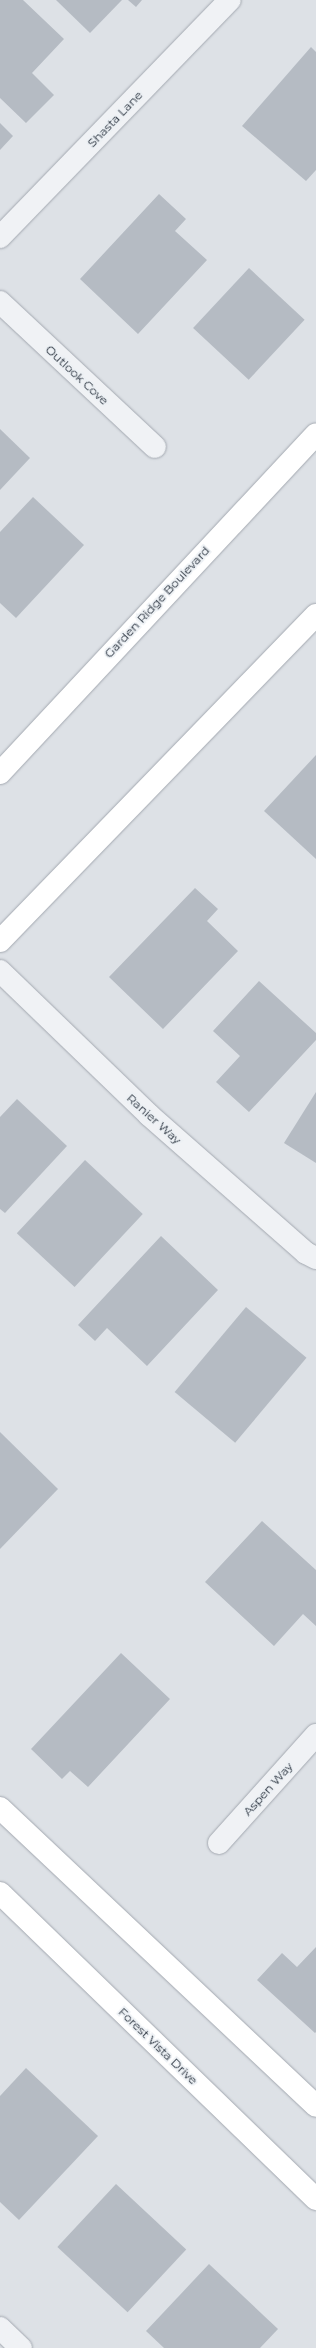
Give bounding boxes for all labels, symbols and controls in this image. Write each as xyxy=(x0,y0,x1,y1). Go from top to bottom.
street label: Shasta Lane xyxy=(85,88,145,150)
street label: Outlook Cove xyxy=(43,342,111,408)
street label: Garden Ridge Boulevard xyxy=(101,543,213,661)
street label: Ranier Way xyxy=(124,1091,184,1147)
street label: Aspen Way xyxy=(240,1759,296,1819)
street label: Forest Vista Drive xyxy=(116,2005,200,2087)

